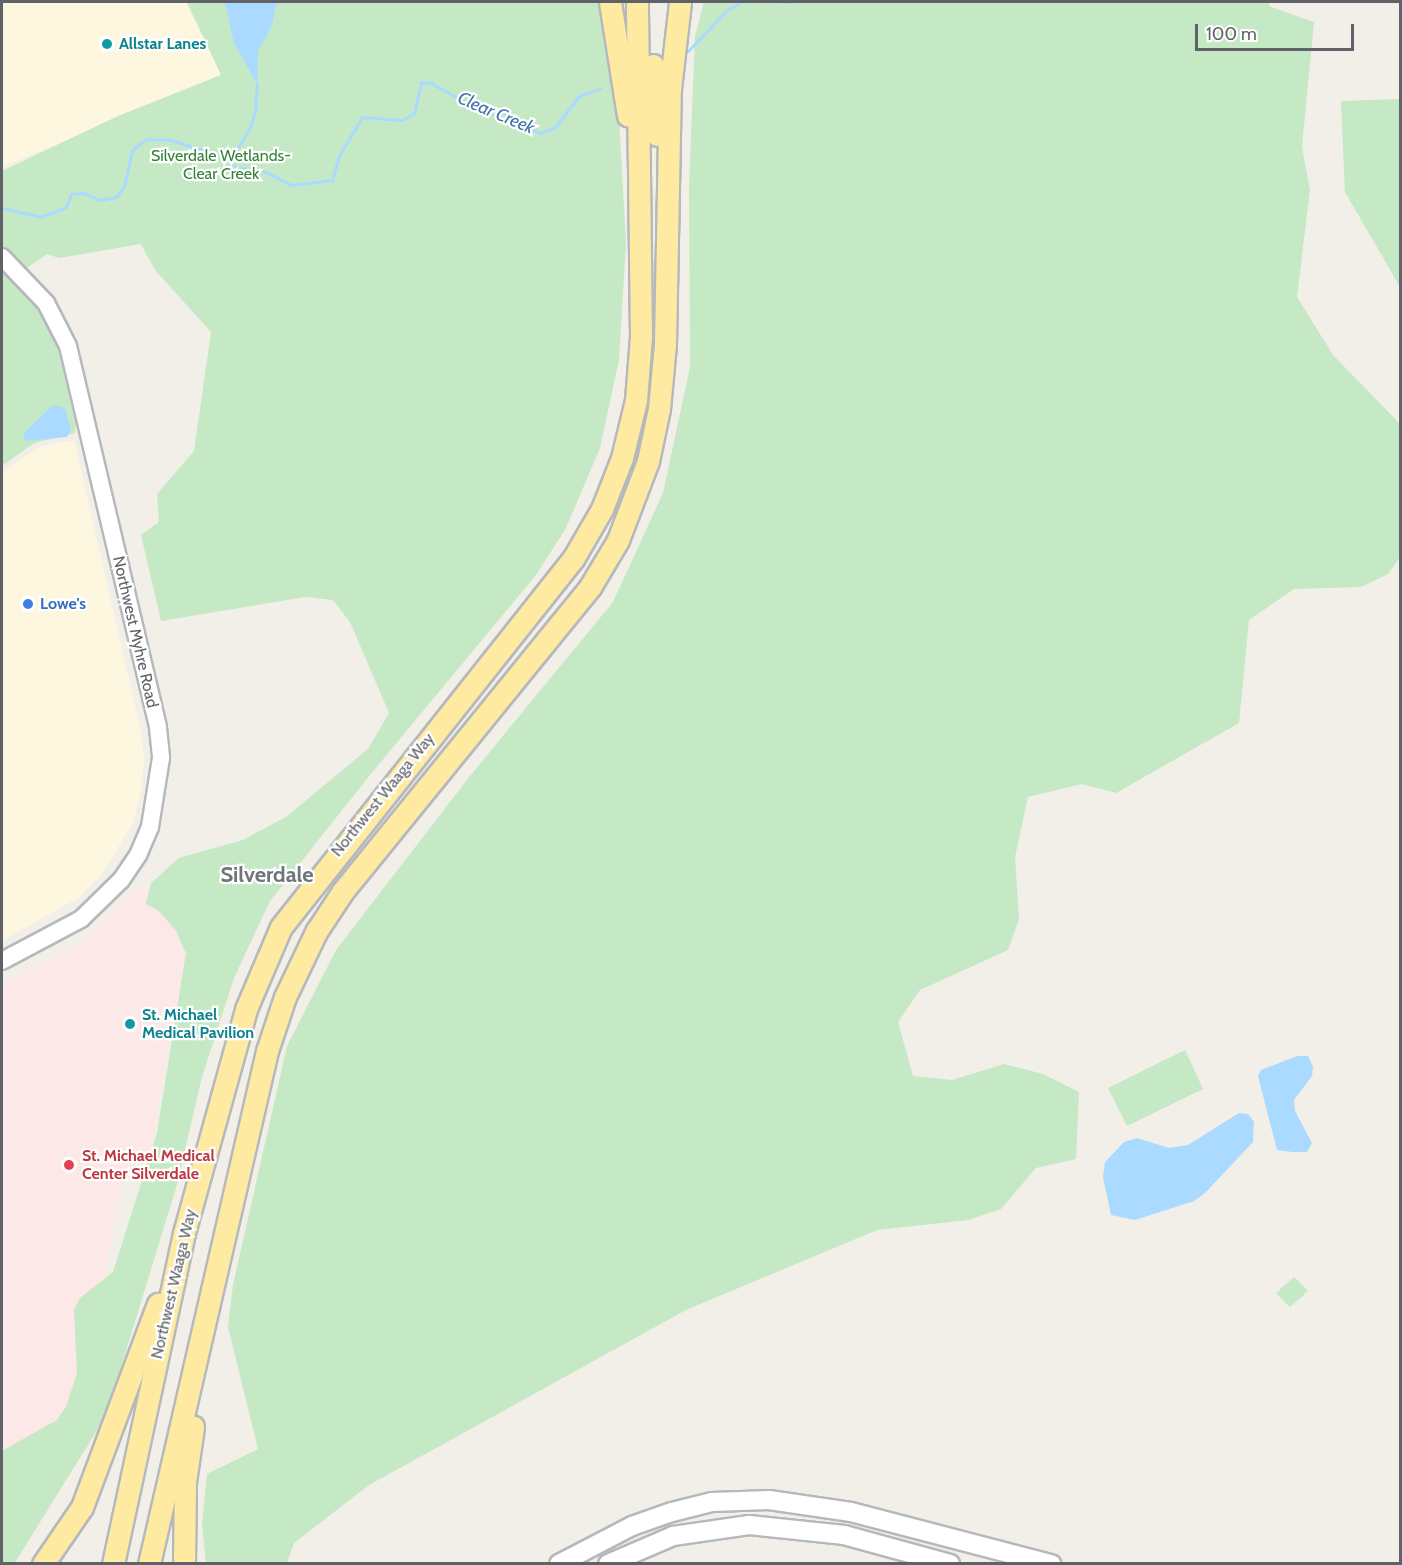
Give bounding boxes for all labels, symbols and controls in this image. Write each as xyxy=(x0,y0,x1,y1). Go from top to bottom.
scale bar xyxy=(1198,12,1357,50)
text: 100 m xyxy=(1206,23,1257,45)
place label: Allstar Lanes xyxy=(119,34,206,54)
marker: Allstar Lanes xyxy=(100,37,114,51)
water label: Clear Creek xyxy=(454,87,538,139)
park label: Silverdale Wetlands- Clear Creek xyxy=(151,146,291,184)
street label: Northwest Myhre Road xyxy=(108,554,162,710)
place label: Lowe's xyxy=(40,594,86,614)
marker: Lowe's xyxy=(21,597,35,611)
street label: Northwest Waaga Way xyxy=(327,729,439,861)
district label: Silverdale xyxy=(220,862,314,888)
place label: St. Michael Medical Pavilion xyxy=(142,1005,254,1043)
marker: St. Michael Medical Pavilion xyxy=(123,1017,137,1031)
place label: St. Michael Medical Center Silverdale xyxy=(82,1146,215,1184)
marker: St. Michael Medical Center Silverdale xyxy=(60,1156,78,1174)
street label: Northwest Waaga Way xyxy=(147,1207,201,1361)

